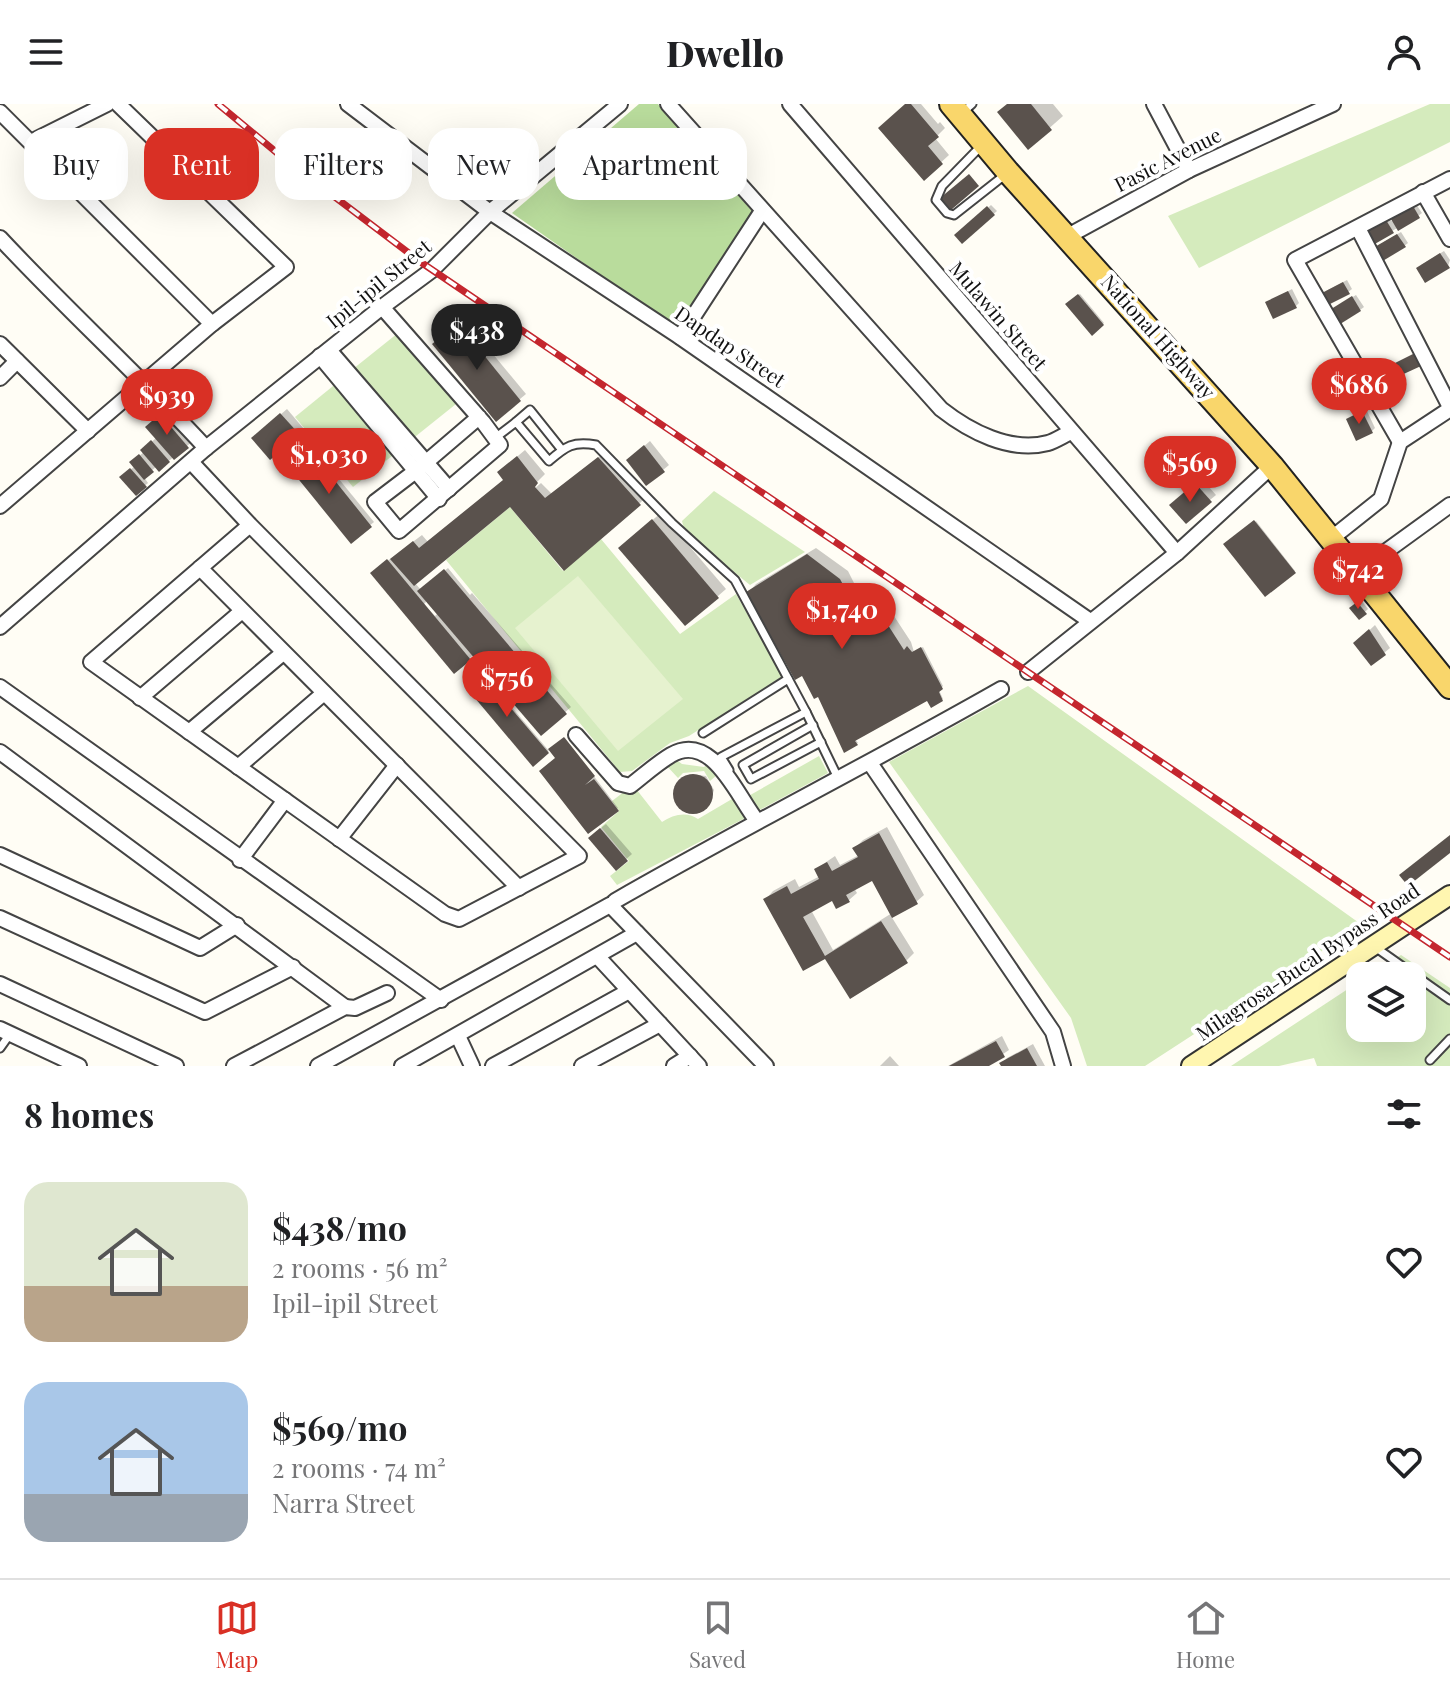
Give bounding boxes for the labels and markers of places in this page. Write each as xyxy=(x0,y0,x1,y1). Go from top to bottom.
pin: $438 xyxy=(430,304,524,372)
pin: $686 xyxy=(1312,358,1406,426)
pin: $939 xyxy=(120,369,214,437)
pin: $1,030 xyxy=(264,428,394,496)
pin: $569 xyxy=(1143,436,1237,504)
pin: $742 xyxy=(1311,543,1405,611)
pin: $1,740 xyxy=(777,583,907,651)
pin: $756 xyxy=(460,651,554,719)

